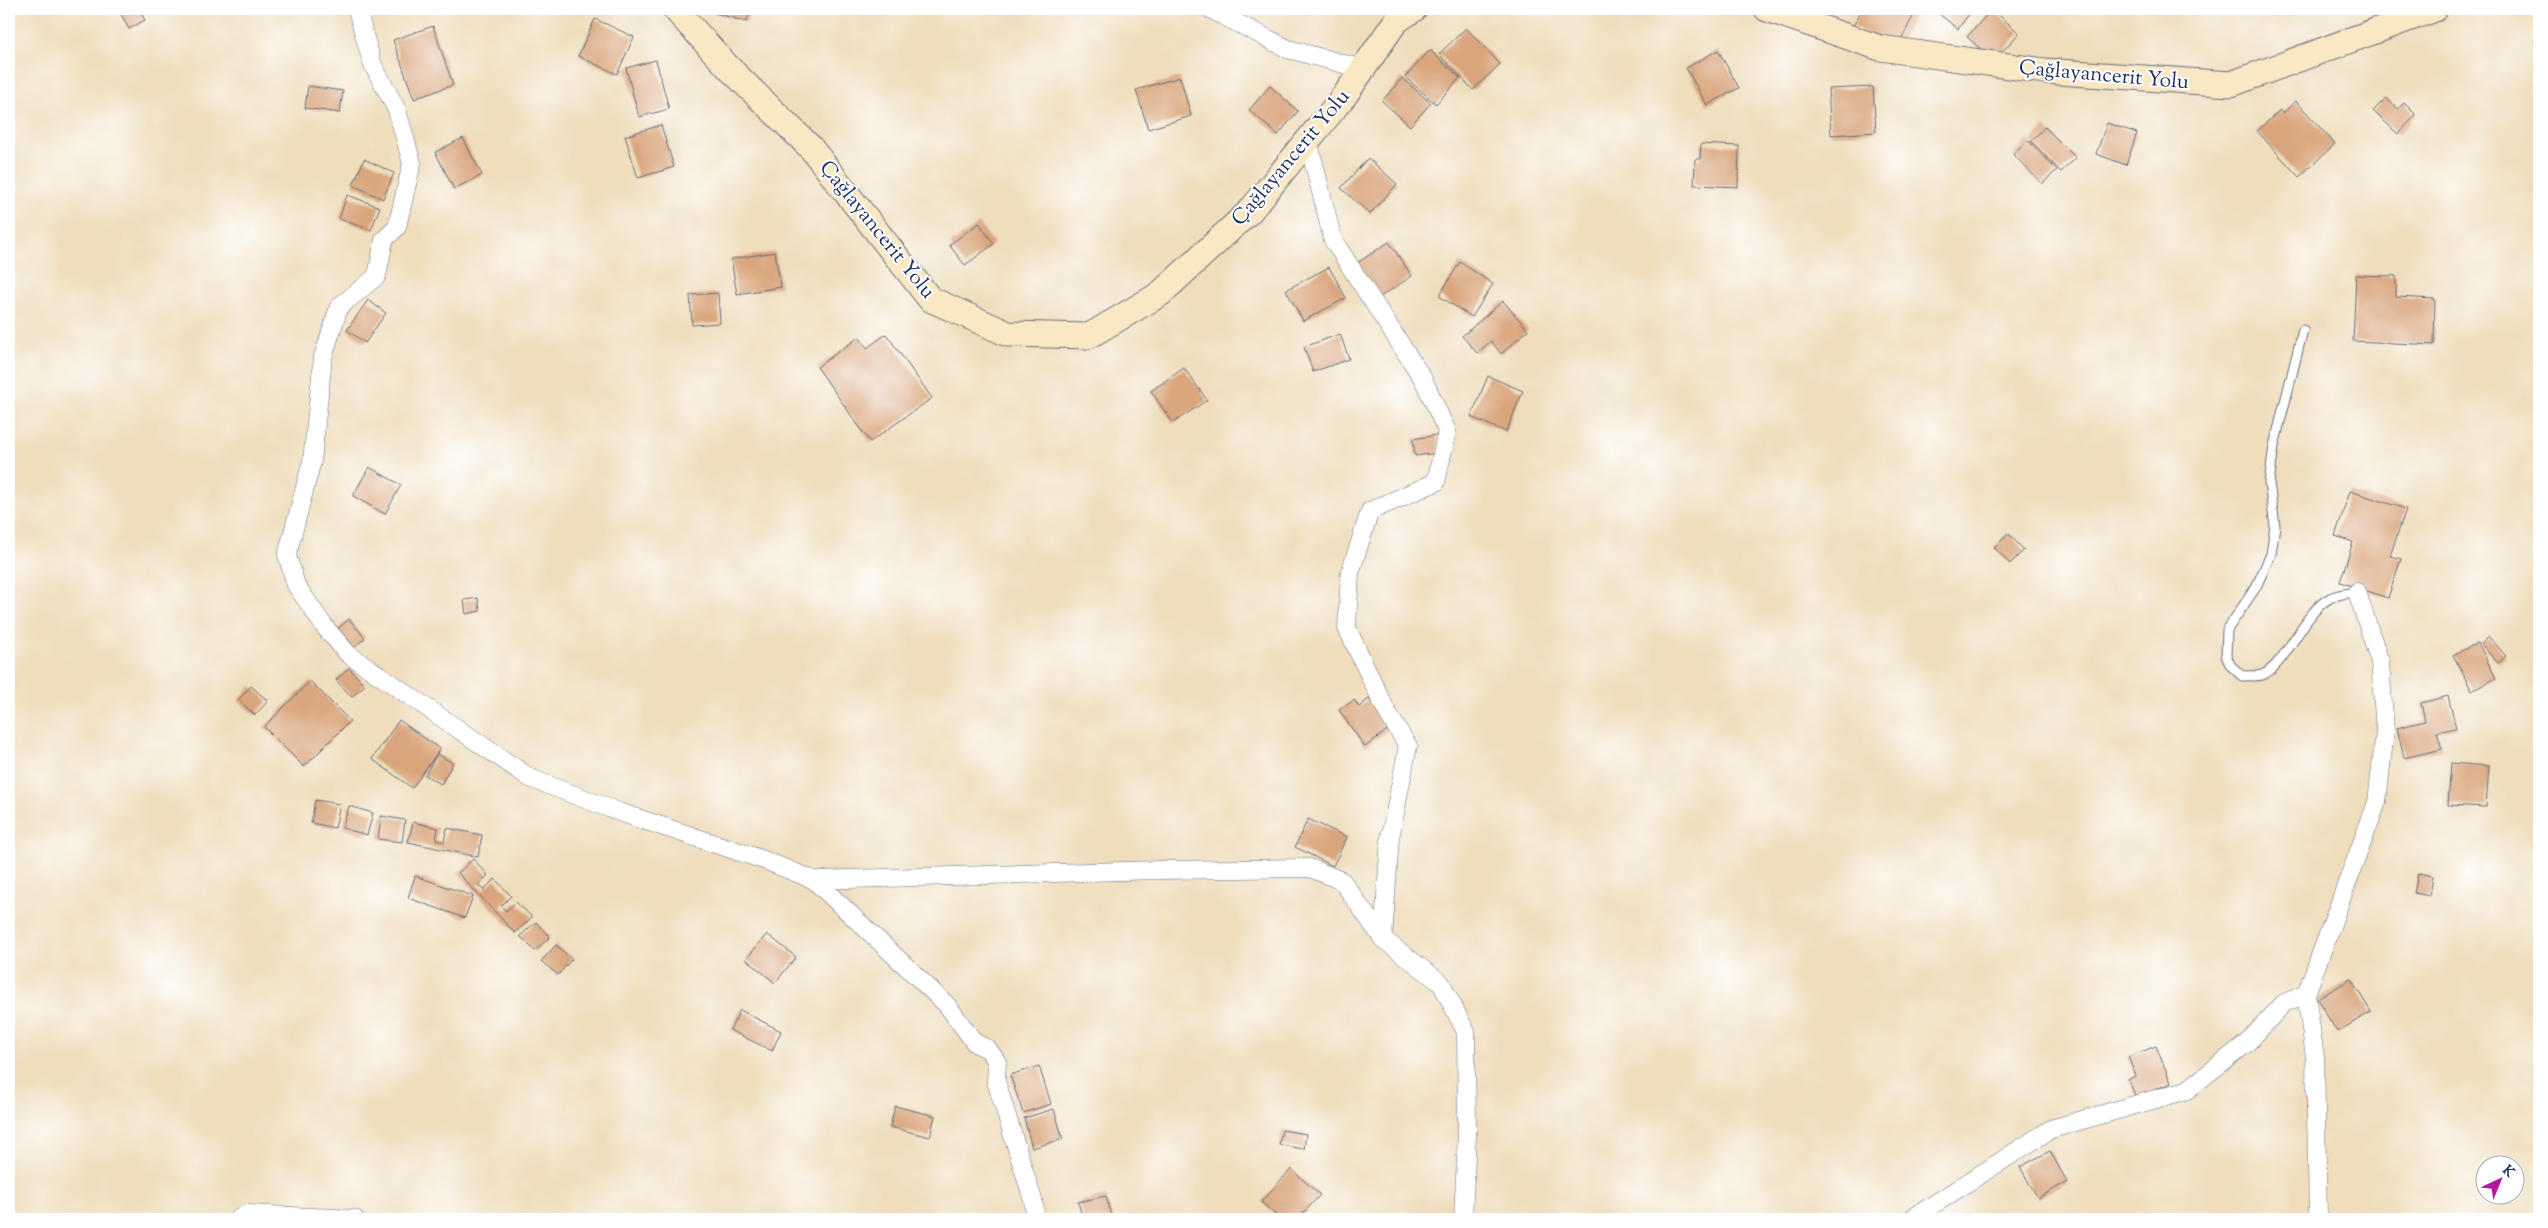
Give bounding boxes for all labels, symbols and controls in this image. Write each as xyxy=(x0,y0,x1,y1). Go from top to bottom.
street label: Çağlayancerit Yolu xyxy=(2018,54,2190,98)
street label: Çağlayancerit Yolu xyxy=(1225,83,1358,233)
street label: Çağlayancerit Yolu xyxy=(811,155,942,306)
north arrow xyxy=(2476,1156,2526,1206)
text: K xyxy=(2497,1161,2519,1183)

